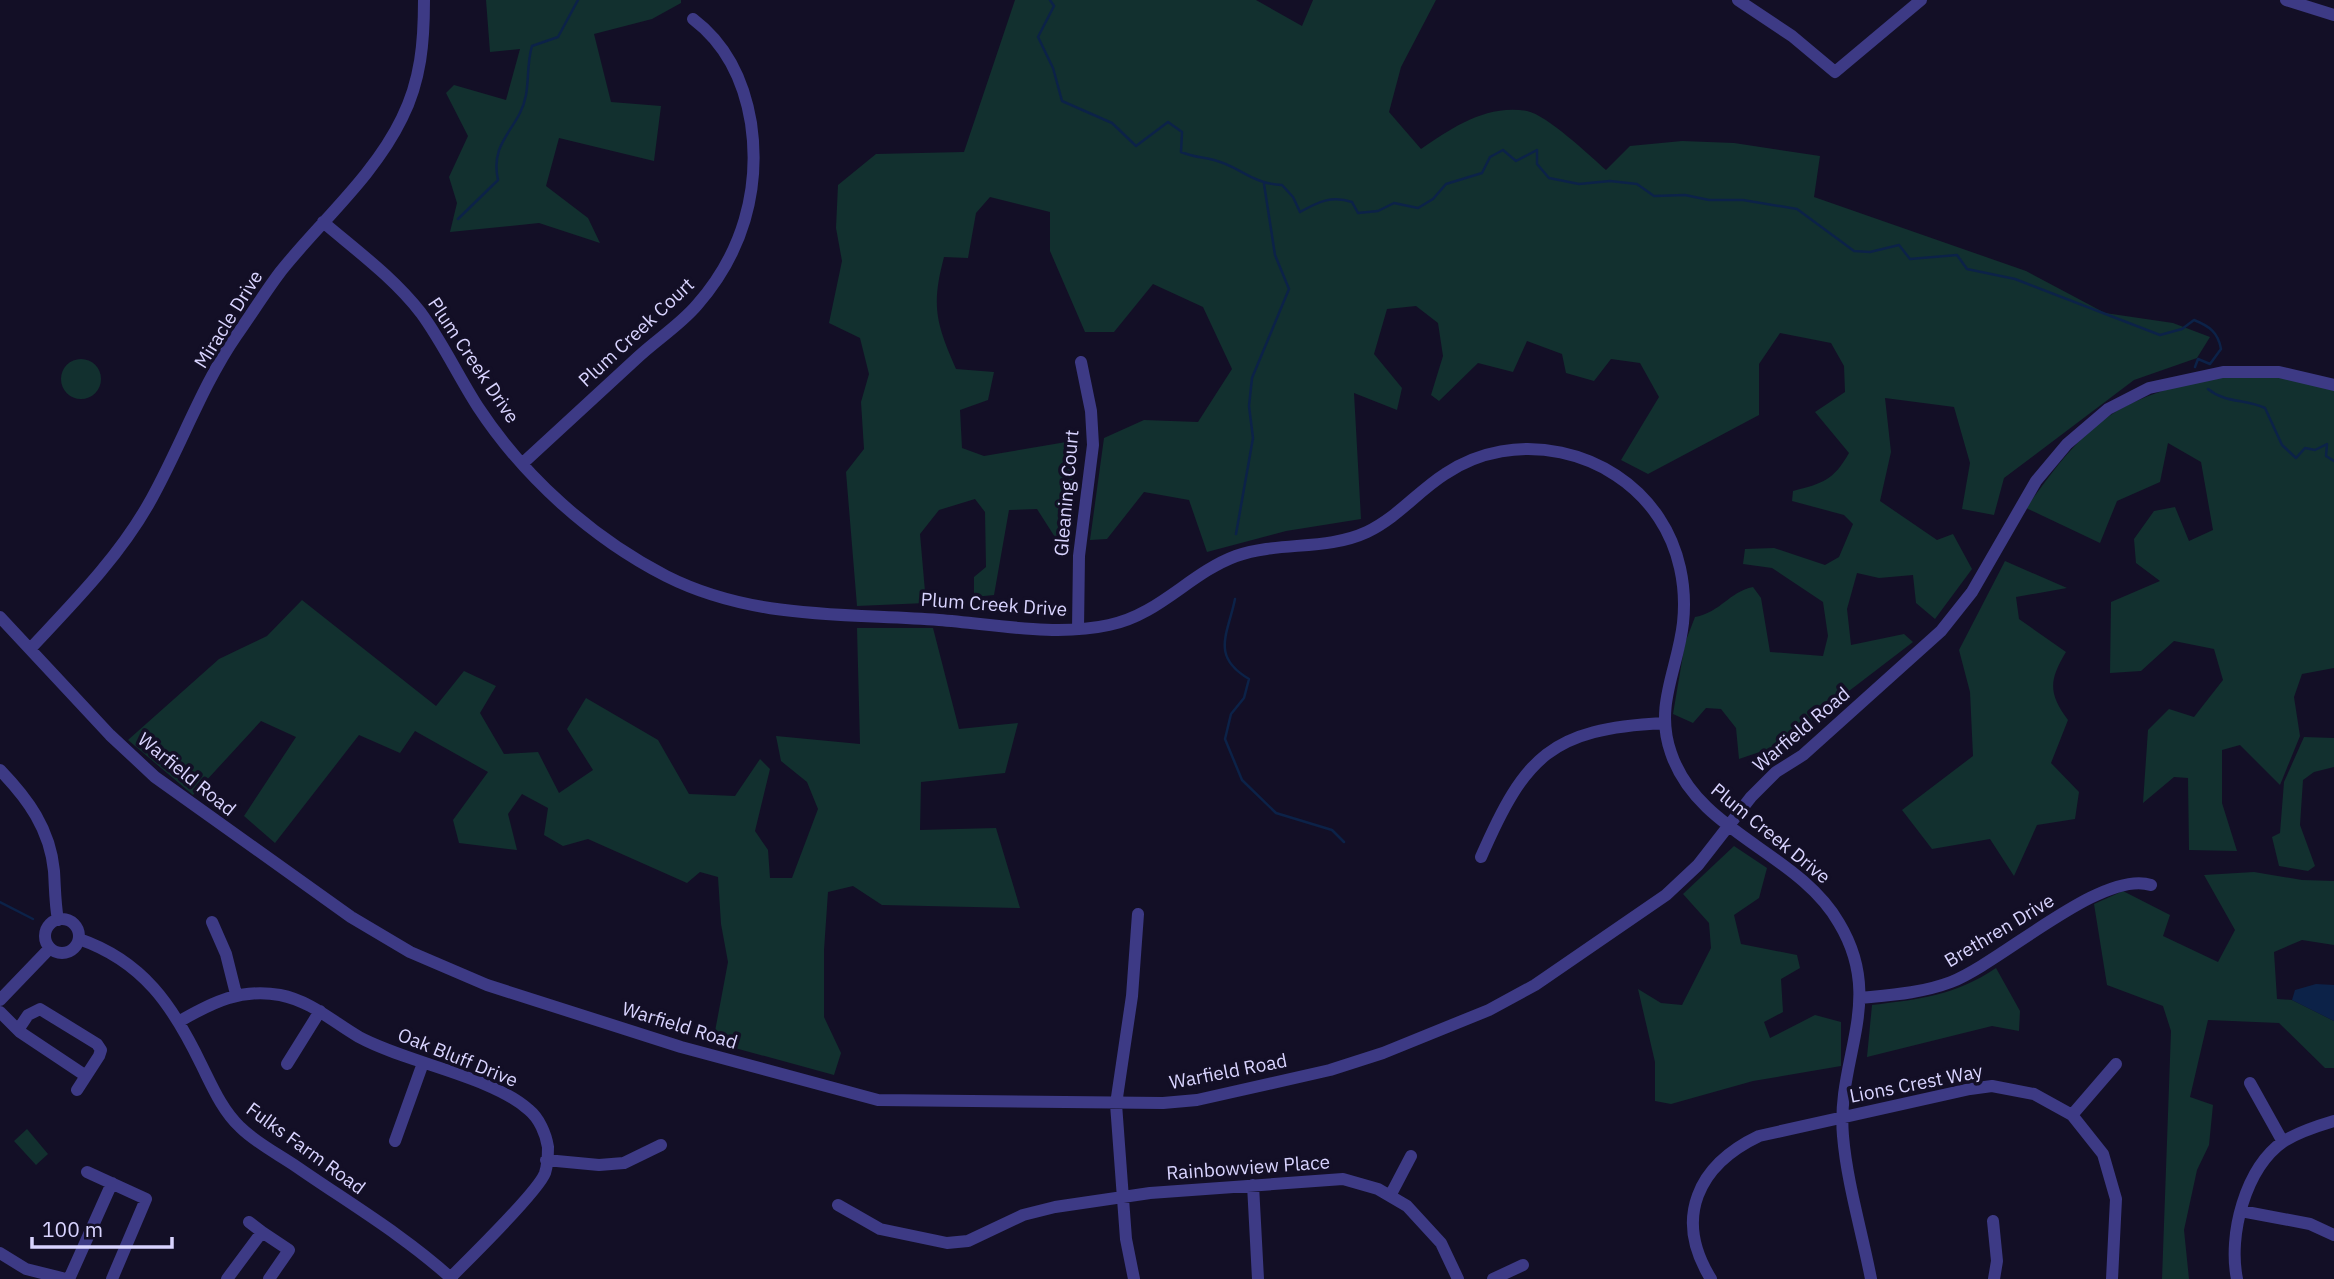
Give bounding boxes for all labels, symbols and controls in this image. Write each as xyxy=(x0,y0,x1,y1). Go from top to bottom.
street label: Miracle Drive xyxy=(188,266,268,372)
street label: Plum Creek Court xyxy=(573,272,699,392)
street label: Plum Creek Drive xyxy=(423,292,525,428)
street label: Gleaning Court xyxy=(1049,429,1083,557)
street label: Plum Creek Drive xyxy=(920,587,1068,621)
street label: Warfield Road xyxy=(1748,681,1854,777)
street label: Warfield Road xyxy=(133,727,241,821)
street label: Plum Creek Drive xyxy=(1706,778,1836,888)
street label: Brethren Drive xyxy=(1940,888,2058,972)
street label: Warfield Road xyxy=(619,996,741,1054)
street label: Oak Bluff Drive xyxy=(394,1022,522,1092)
street label: Warfield Road xyxy=(1167,1048,1289,1094)
street label: Lions Crest Way xyxy=(1847,1058,1985,1108)
street label: Fulks Farm Road xyxy=(242,1097,370,1199)
street label: Rainbowview Place xyxy=(1165,1149,1331,1185)
scale bar xyxy=(32,1206,172,1250)
text: 100 m xyxy=(42,1215,103,1243)

